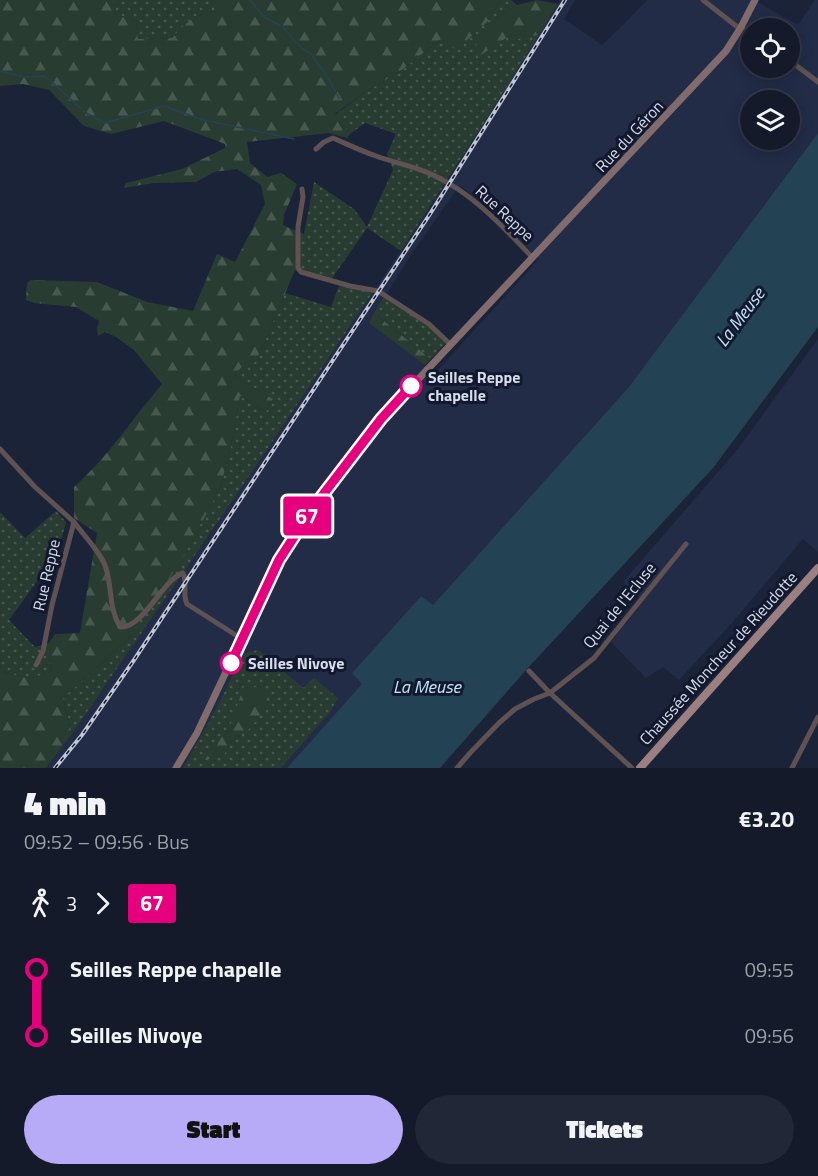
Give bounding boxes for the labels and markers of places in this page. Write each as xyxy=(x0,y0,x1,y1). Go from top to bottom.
place label: Seilles Reppe chapelle xyxy=(428,365,520,407)
marker: Seilles Reppe chapelle xyxy=(400,375,422,397)
place label: Seilles Nivoye xyxy=(248,651,344,675)
marker: Seilles Nivoye xyxy=(220,652,242,674)

